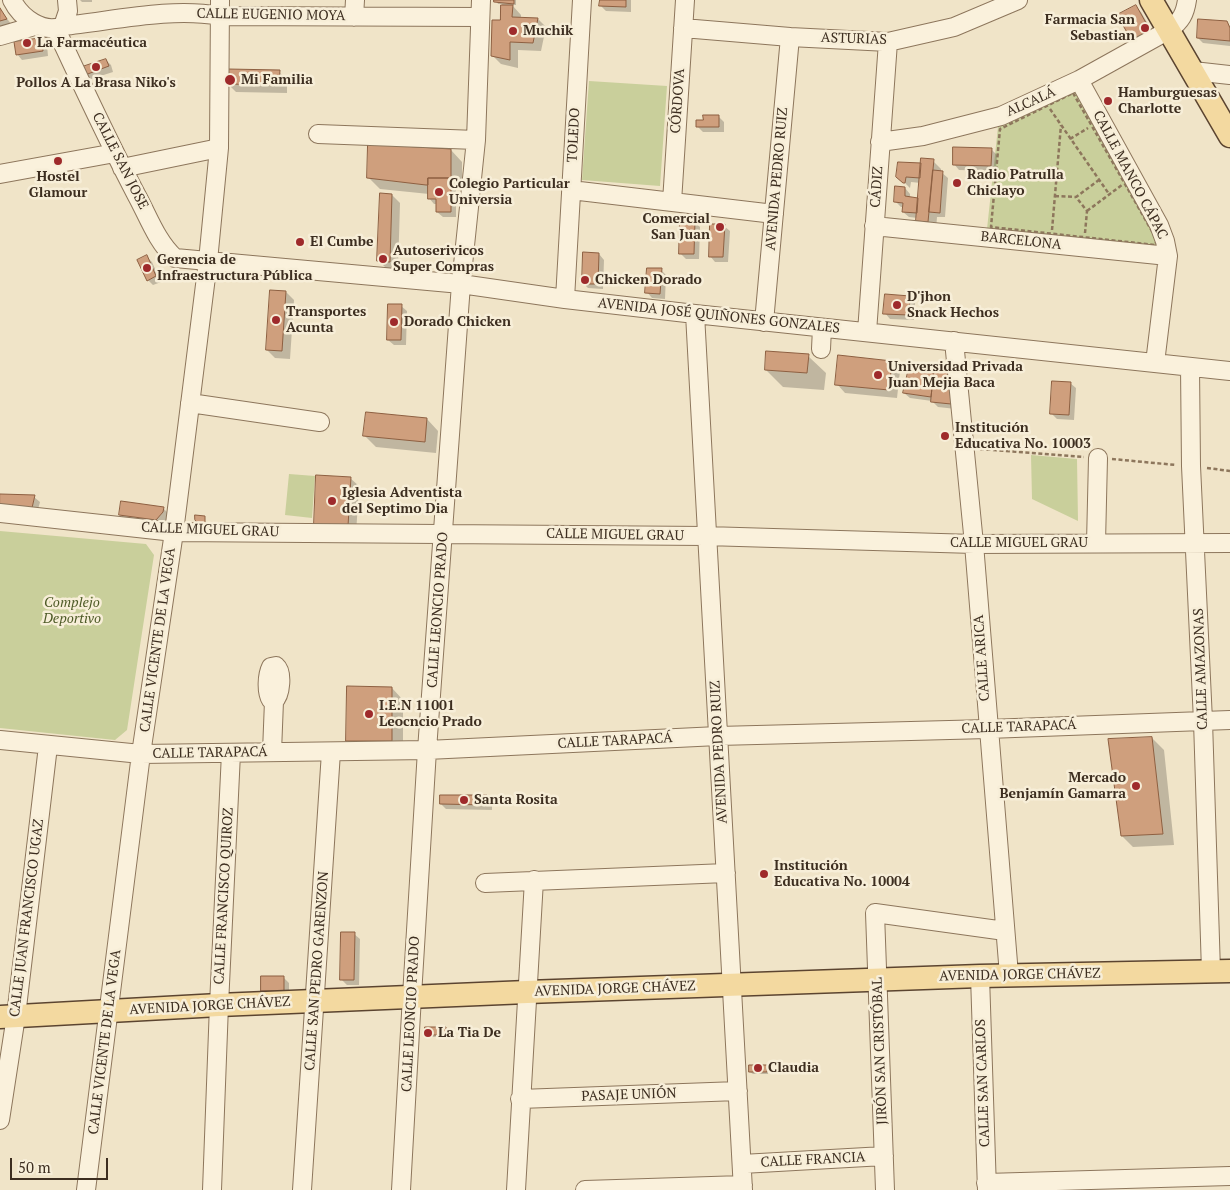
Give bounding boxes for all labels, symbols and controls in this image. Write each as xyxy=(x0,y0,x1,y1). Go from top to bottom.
street label: CALLE EUGENIO MOYA xyxy=(197,5,345,25)
place label: Farmacia San Sebastian xyxy=(1045,12,1135,44)
marker: Farmacia San Sebastian xyxy=(1139,22,1151,34)
place label: Muchik xyxy=(523,23,573,39)
marker: Muchik xyxy=(507,25,519,37)
street label: ASTURIAS xyxy=(821,29,887,49)
place label: La Farmacéutica xyxy=(37,35,147,51)
marker: La Farmacéutica xyxy=(21,37,33,49)
marker: Pollos A La Brasa Niko's xyxy=(90,61,102,73)
street label: CÓRDOVA xyxy=(667,68,689,134)
place label: Mi Familia xyxy=(241,72,313,88)
marker: Mi Familia xyxy=(223,73,237,87)
place label: Pollos A La Brasa Niko's xyxy=(16,75,176,91)
street label: ALCALÁ xyxy=(1004,84,1058,120)
place label: Hamburguesas Charlotte xyxy=(1118,85,1217,118)
marker: Hamburguesas Charlotte xyxy=(1102,95,1114,107)
street label: TOLEDO xyxy=(564,107,584,163)
street label: AVENIDA PEDRO RUIZ xyxy=(762,107,792,251)
street label: CALLE MANCO CÁPAC xyxy=(1089,108,1171,242)
street label: CALLE SAN JOSE xyxy=(88,110,152,212)
marker: Hostel Glamour xyxy=(52,155,64,167)
street label: CÁDIZ xyxy=(867,166,887,208)
place label: Radio Patrulla Chiclayo xyxy=(967,167,1064,200)
place label: Hostel Glamour xyxy=(29,169,87,202)
place label: Colegio Particular Universia xyxy=(449,176,570,208)
marker: Radio Patrulla Chiclayo xyxy=(951,177,963,189)
marker: Colegio Particular Universia xyxy=(433,186,445,198)
place label: Comercial San Juan xyxy=(642,211,710,243)
marker: Comercial San Juan xyxy=(714,221,726,233)
street label: BARCELONA xyxy=(980,228,1062,254)
place label: El Cumbe xyxy=(310,234,373,250)
marker: El Cumbe xyxy=(294,236,306,248)
place label: Autoserivicos Super Compras xyxy=(393,243,494,276)
place label: Gerencia de Infraestructura Pública xyxy=(157,252,313,284)
marker: Autoserivicos Super Compras xyxy=(377,253,389,265)
marker: Gerencia de Infraestructura Pública xyxy=(141,262,153,274)
place label: Chicken Dorado xyxy=(595,272,702,288)
marker: Chicken Dorado xyxy=(579,274,591,286)
place label: D'jhon Snack Hechos xyxy=(907,289,999,322)
street label: AVENIDA JOSÉ QUIÑONES GONZALES xyxy=(597,295,841,337)
marker: D'jhon Snack Hechos xyxy=(891,299,903,311)
place label: Transportes Acunta xyxy=(286,304,366,336)
marker: Transportes Acunta xyxy=(270,314,282,326)
place label: Dorado Chicken xyxy=(404,314,511,330)
marker: Dorado Chicken xyxy=(388,316,400,328)
place label: Universidad Privada Juan Mejia Baca xyxy=(888,359,1023,392)
marker: Universidad Privada Juan Mejia Baca xyxy=(872,369,884,381)
place label: Institución Educativa No. 10003 xyxy=(955,420,1091,452)
marker: Institución Educativa No. 10003 xyxy=(939,430,951,442)
place label: Iglesia Adventista del Septimo Dia xyxy=(342,485,462,518)
marker: Iglesia Adventista del Septimo Dia xyxy=(326,495,338,507)
street label: CALLE MIGUEL GRAU xyxy=(141,519,279,541)
street label: CALLE MIGUEL GRAU xyxy=(546,525,684,545)
street label: CALLE LEONCIO PRADO xyxy=(424,531,452,689)
street label: CALLE MIGUEL GRAU xyxy=(950,535,1088,551)
street label: CALLE VICENTE DE LA VEGA xyxy=(137,547,179,733)
park label: Complejo Deportivo xyxy=(43,595,101,628)
street label: CALLE AMAZONAS xyxy=(1190,608,1212,730)
street label: CALLE ARICA xyxy=(971,614,993,702)
street label: AVENIDA PEDRO RUIZ xyxy=(707,680,731,824)
place label: I.E.N 11001 Leocncio Prado xyxy=(379,698,482,730)
marker: I.E.N 11001 Leocncio Prado xyxy=(363,708,375,720)
street label: CALLE TARAPACÁ xyxy=(961,717,1077,737)
street label: CALLE TARAPACÁ xyxy=(557,730,673,752)
street label: CALLE TARAPACÁ xyxy=(152,744,268,762)
place label: Mercado Benjamín Gamarra xyxy=(999,770,1126,802)
marker: Mercado Benjamín Gamarra xyxy=(1130,780,1142,792)
place label: Santa Rosita xyxy=(474,792,558,808)
marker: Santa Rosita xyxy=(458,794,470,806)
street label: CALLE FRANCISCO QUIROZ xyxy=(211,807,237,985)
street label: CALLE JUAN FRANCISCO UGAZ xyxy=(6,818,48,1018)
place label: Institución Educativa No. 10004 xyxy=(774,858,910,890)
marker: Institución Educativa No. 10004 xyxy=(758,868,770,880)
street label: CALLE SAN PEDRO GARENZON xyxy=(302,871,332,1071)
street label: CALLE LEONCIO PRADO xyxy=(399,935,423,1093)
street label: CALLE VICENTE DE LA VEGA xyxy=(85,949,125,1135)
street label: AVENIDA JORGE CHÁVEZ xyxy=(939,965,1101,985)
street label: JIRÓN SAN CRISTÓBAL xyxy=(869,977,891,1125)
street label: AVENIDA JORGE CHÁVEZ xyxy=(534,978,696,1000)
street label: AVENIDA JORGE CHÁVEZ xyxy=(129,993,291,1019)
street label: CALLE SAN CARLOS xyxy=(972,1019,994,1147)
place label: La Tia De xyxy=(438,1025,501,1041)
marker: La Tia De xyxy=(422,1027,434,1039)
place label: Claudia xyxy=(768,1060,819,1076)
marker: Claudia xyxy=(752,1062,764,1074)
street label: PASAJE UNIÓN xyxy=(581,1085,677,1105)
scale bar xyxy=(12,1148,110,1180)
street label: CALLE FRANCIA xyxy=(760,1149,866,1171)
text: 50 m xyxy=(18,1157,51,1177)

